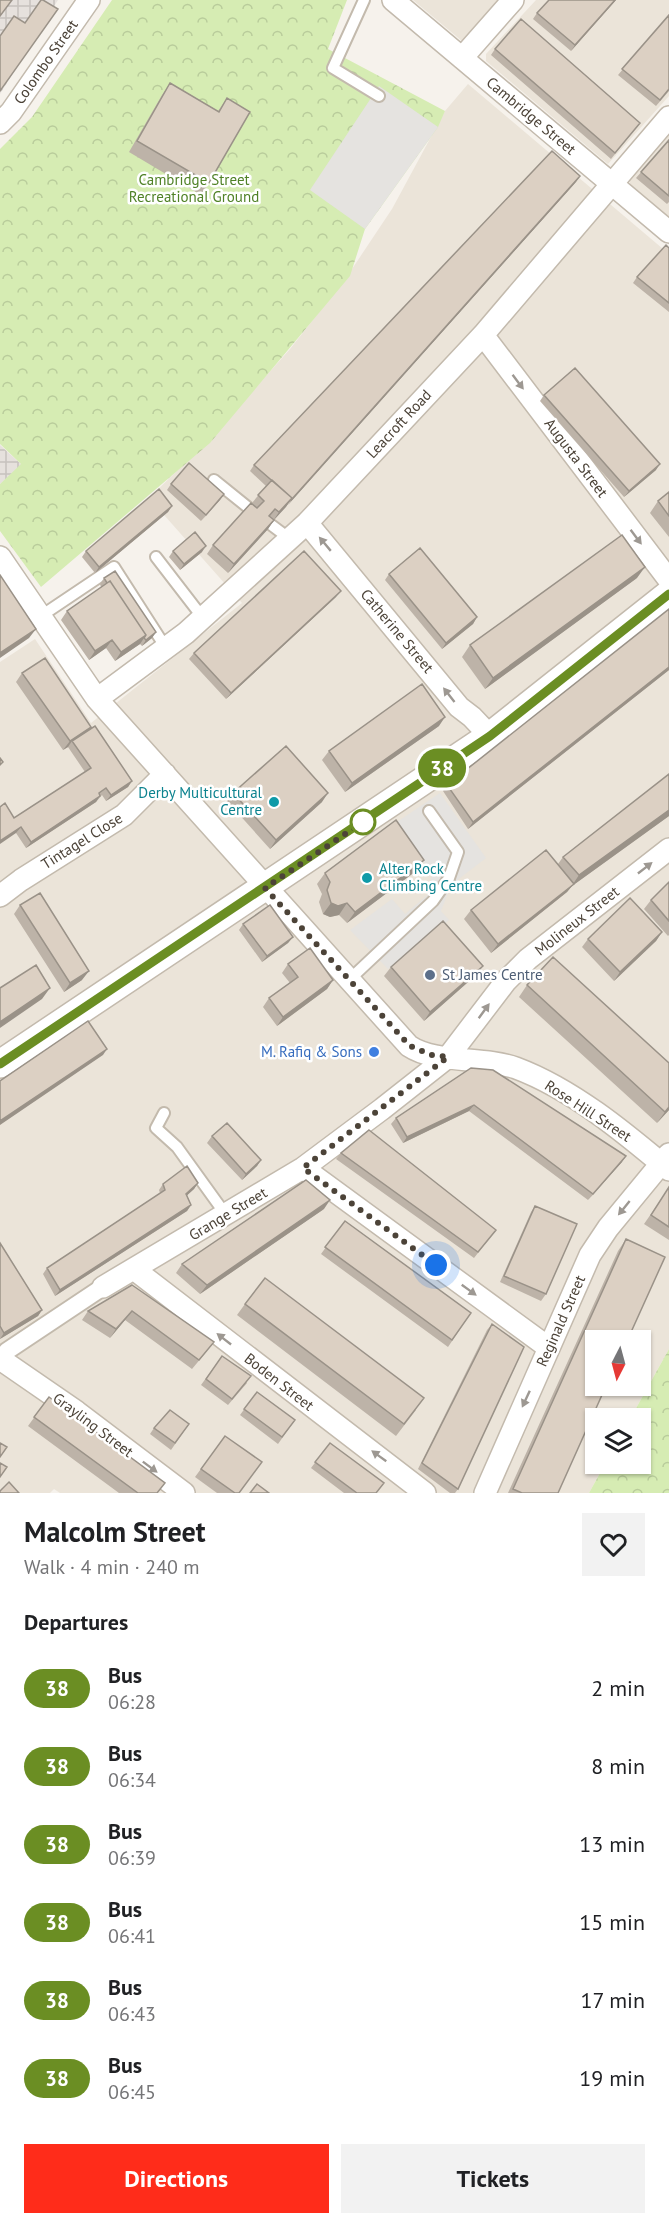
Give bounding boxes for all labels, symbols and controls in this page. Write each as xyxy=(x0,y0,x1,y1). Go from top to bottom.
street label: Colombo Street xyxy=(9,16,82,108)
street label: Cambridge Street xyxy=(483,73,580,159)
park label: Cambridge Street Recreational Ground xyxy=(129,170,259,206)
one-way arrow xyxy=(512,373,524,389)
street label: Leacroft Road xyxy=(362,385,435,462)
street label: Augusta Street xyxy=(540,414,612,501)
one-way arrow xyxy=(630,529,642,545)
one-way arrow xyxy=(319,537,332,552)
street label: Catherine Street xyxy=(357,585,438,677)
one-way arrow xyxy=(444,687,456,702)
line badge: 38 xyxy=(415,748,469,788)
text: 38 xyxy=(430,755,454,782)
place label: Derby Multicultural Centre xyxy=(138,783,263,819)
marker: Derby Multicultural Centre xyxy=(267,795,281,809)
street label: Tintagel Close xyxy=(38,808,126,873)
unlabelled marker xyxy=(350,809,376,835)
place label: Alter Rock Climbing Centre xyxy=(379,859,482,895)
one-way arrow xyxy=(636,862,652,874)
marker: Alter Rock Climbing Centre xyxy=(360,871,374,885)
street label: Molineux Street xyxy=(531,882,623,959)
place label: St James Centre xyxy=(442,965,543,984)
marker: St James Centre xyxy=(423,968,437,982)
one-way arrow xyxy=(478,1003,490,1019)
place label: M. Rafiq & Sons xyxy=(261,1042,362,1061)
marker: M. Rafiq & Sons xyxy=(367,1045,381,1059)
street label: Rose Hill Street xyxy=(541,1076,635,1146)
street label: Grange Street xyxy=(185,1183,270,1244)
one-way arrow xyxy=(617,1200,630,1216)
your location xyxy=(421,1250,451,1280)
street label: Reginald Street xyxy=(532,1272,589,1369)
one-way arrow xyxy=(462,1283,477,1295)
north arrow xyxy=(585,1330,651,1396)
map controls xyxy=(585,1330,651,1474)
one-way arrow xyxy=(216,1333,231,1345)
street label: Boden Street xyxy=(241,1349,318,1415)
street label: Grayling Street xyxy=(49,1388,137,1461)
one-way arrow xyxy=(521,1391,530,1408)
button: layers xyxy=(585,1408,651,1474)
one-way arrow xyxy=(371,1450,387,1463)
one-way arrow xyxy=(142,1460,157,1472)
text: Malcolm Street xyxy=(24,1513,206,1550)
button: heart xyxy=(582,1513,645,1576)
text: Walk · 4 min · 240 m xyxy=(24,1554,200,1580)
text: Departures xyxy=(24,1608,128,1636)
text: Bus xyxy=(108,1661,142,1689)
text: 2 min xyxy=(591,1674,645,1702)
text: 38 xyxy=(45,1675,69,1702)
text: 06:28 xyxy=(108,1689,156,1715)
text: Bus xyxy=(108,1739,142,1767)
text: 8 min xyxy=(591,1752,645,1780)
text: 38 xyxy=(45,1753,69,1780)
text: 06:34 xyxy=(108,1767,156,1793)
text: Bus xyxy=(108,1817,142,1845)
text: 13 min xyxy=(579,1830,645,1858)
text: 38 xyxy=(45,1831,69,1858)
text: 06:39 xyxy=(108,1845,156,1871)
text: Bus xyxy=(108,1895,142,1923)
text: 15 min xyxy=(579,1908,645,1936)
text: 38 xyxy=(45,1909,69,1936)
text: 06:41 xyxy=(108,1923,156,1949)
text: Bus xyxy=(108,1973,142,2001)
text: 17 min xyxy=(581,1986,645,2014)
text: 38 xyxy=(45,1987,69,2014)
text: 06:43 xyxy=(108,2001,156,2027)
text: Bus xyxy=(108,2051,142,2079)
text: 19 min xyxy=(579,2064,645,2092)
text: 38 xyxy=(45,2065,69,2092)
text: 06:45 xyxy=(108,2079,156,2105)
button: Directions xyxy=(24,2144,329,2213)
button: Tickets xyxy=(341,2144,645,2213)

